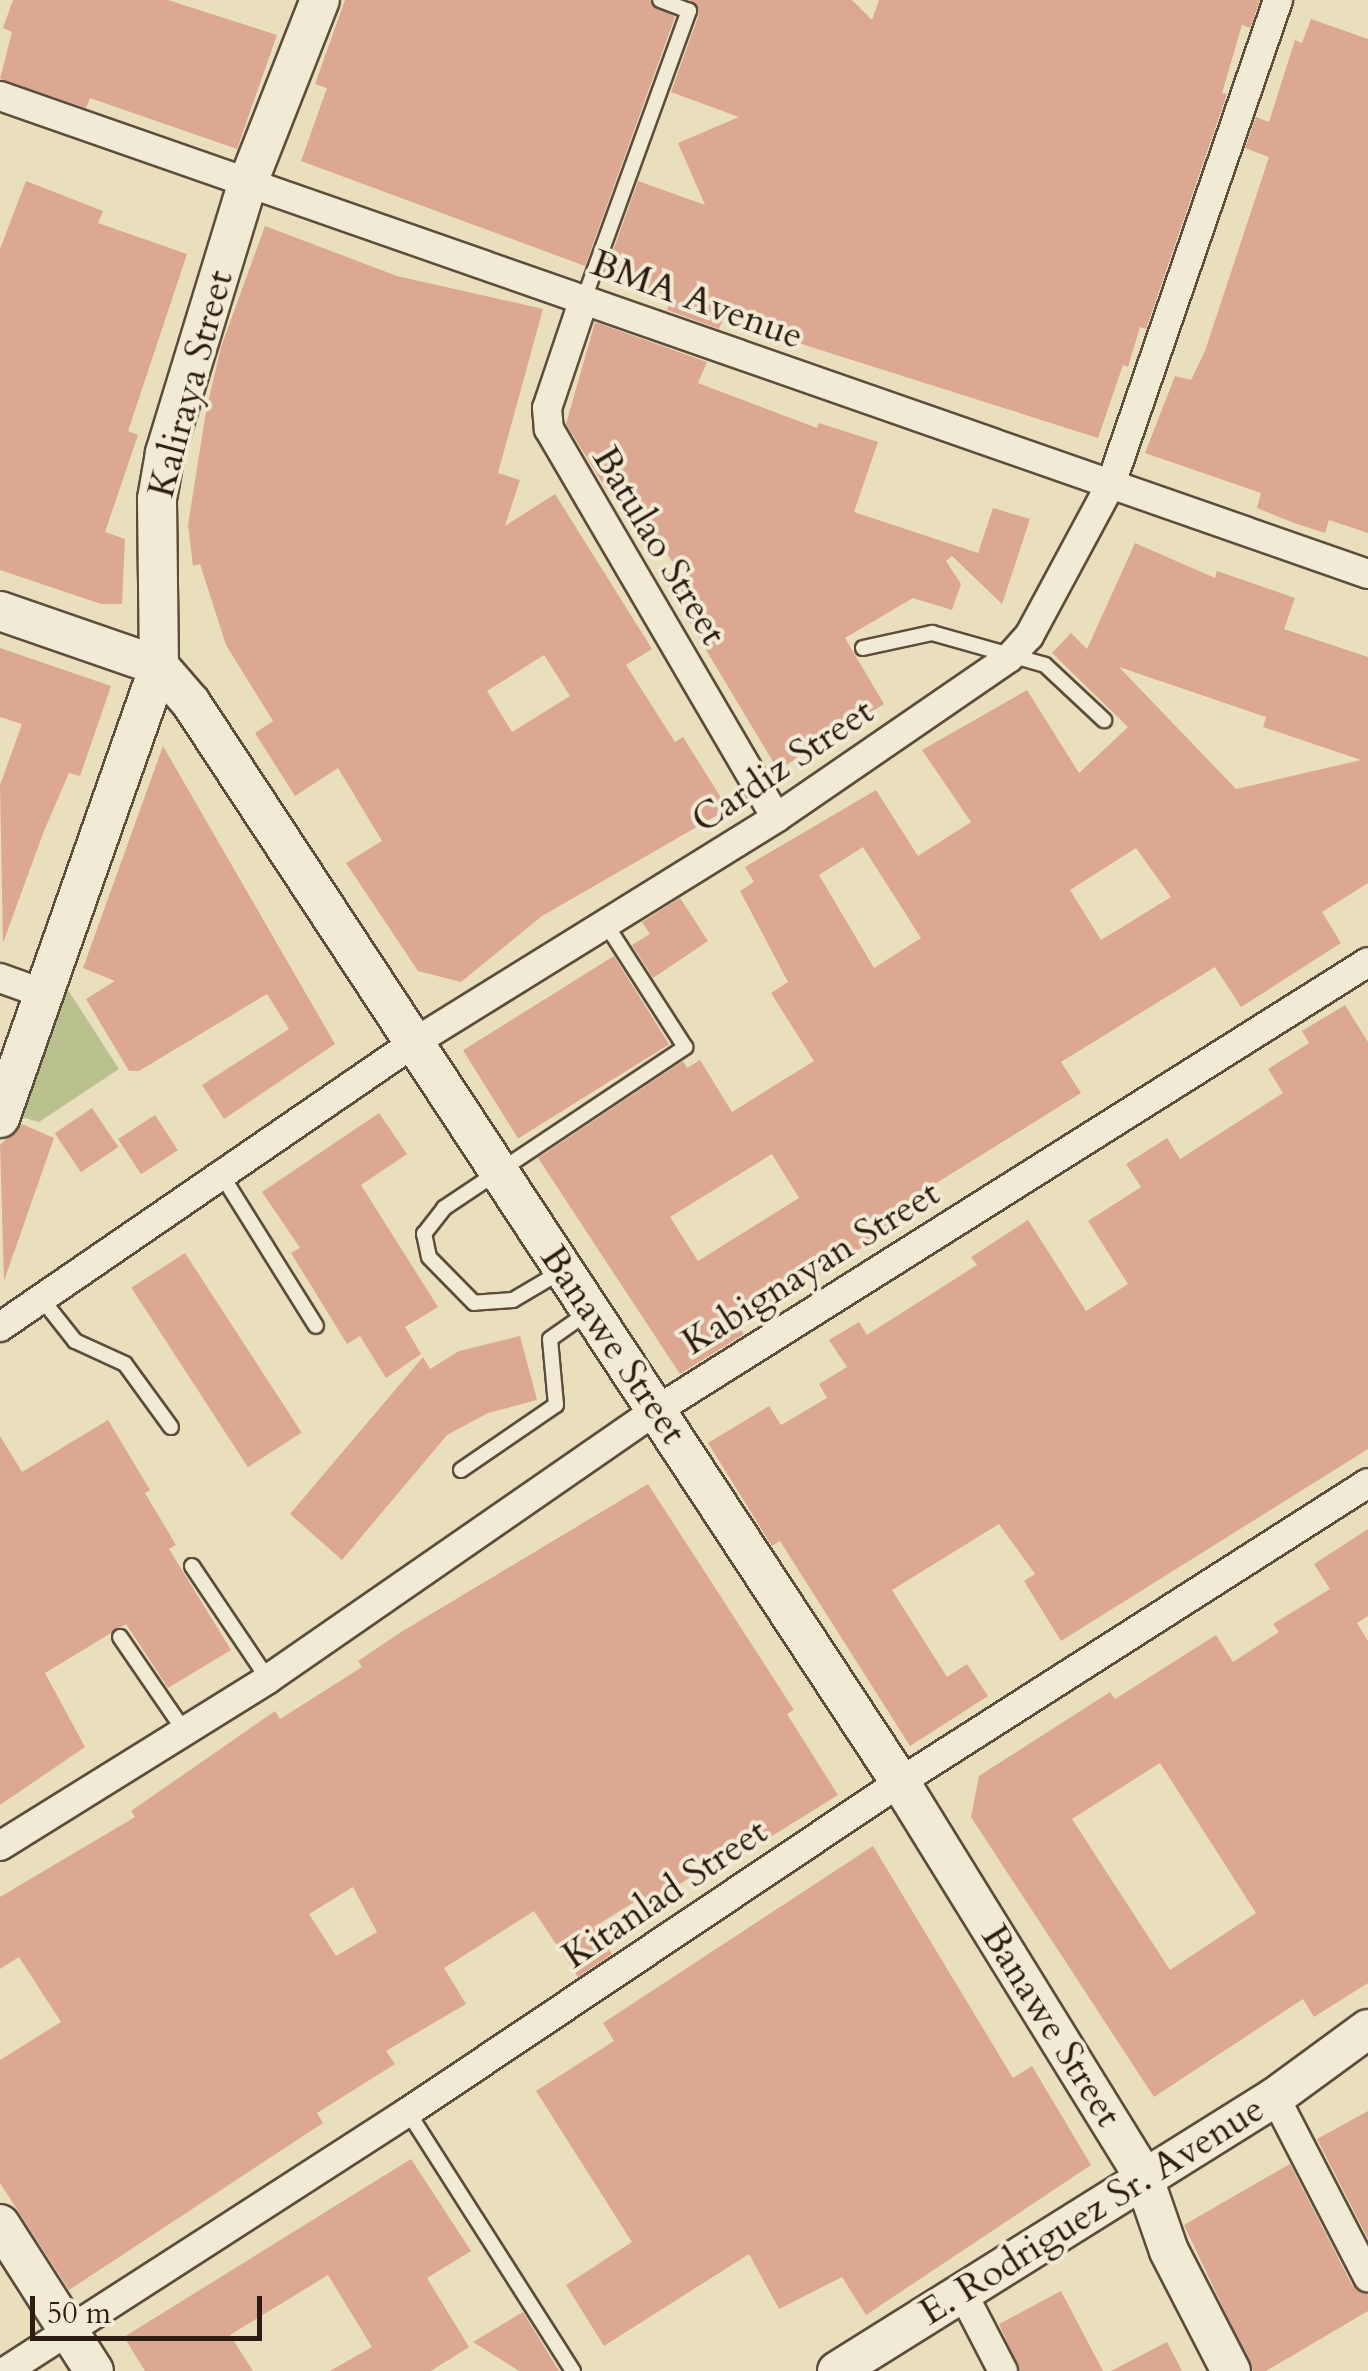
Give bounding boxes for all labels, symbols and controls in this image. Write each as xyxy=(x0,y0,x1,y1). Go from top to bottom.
street label: BMA Avenue xyxy=(585,241,809,359)
street label: Kaliraya Street xyxy=(139,265,243,503)
street label: Batulao Street xyxy=(582,439,736,653)
street label: Cardiz Street xyxy=(684,689,882,843)
street label: Kabignayan Street xyxy=(674,1171,948,1365)
street label: Banawe Street xyxy=(530,1237,696,1453)
street label: Kitanlad Street xyxy=(554,1809,776,1979)
street label: Banawe Street xyxy=(971,1917,1131,2135)
street label: E. Rodriguez Sr. Avenue xyxy=(911,2086,1273,2336)
scale bar xyxy=(35,2276,268,2338)
text: 50 m xyxy=(47,2293,111,2334)

